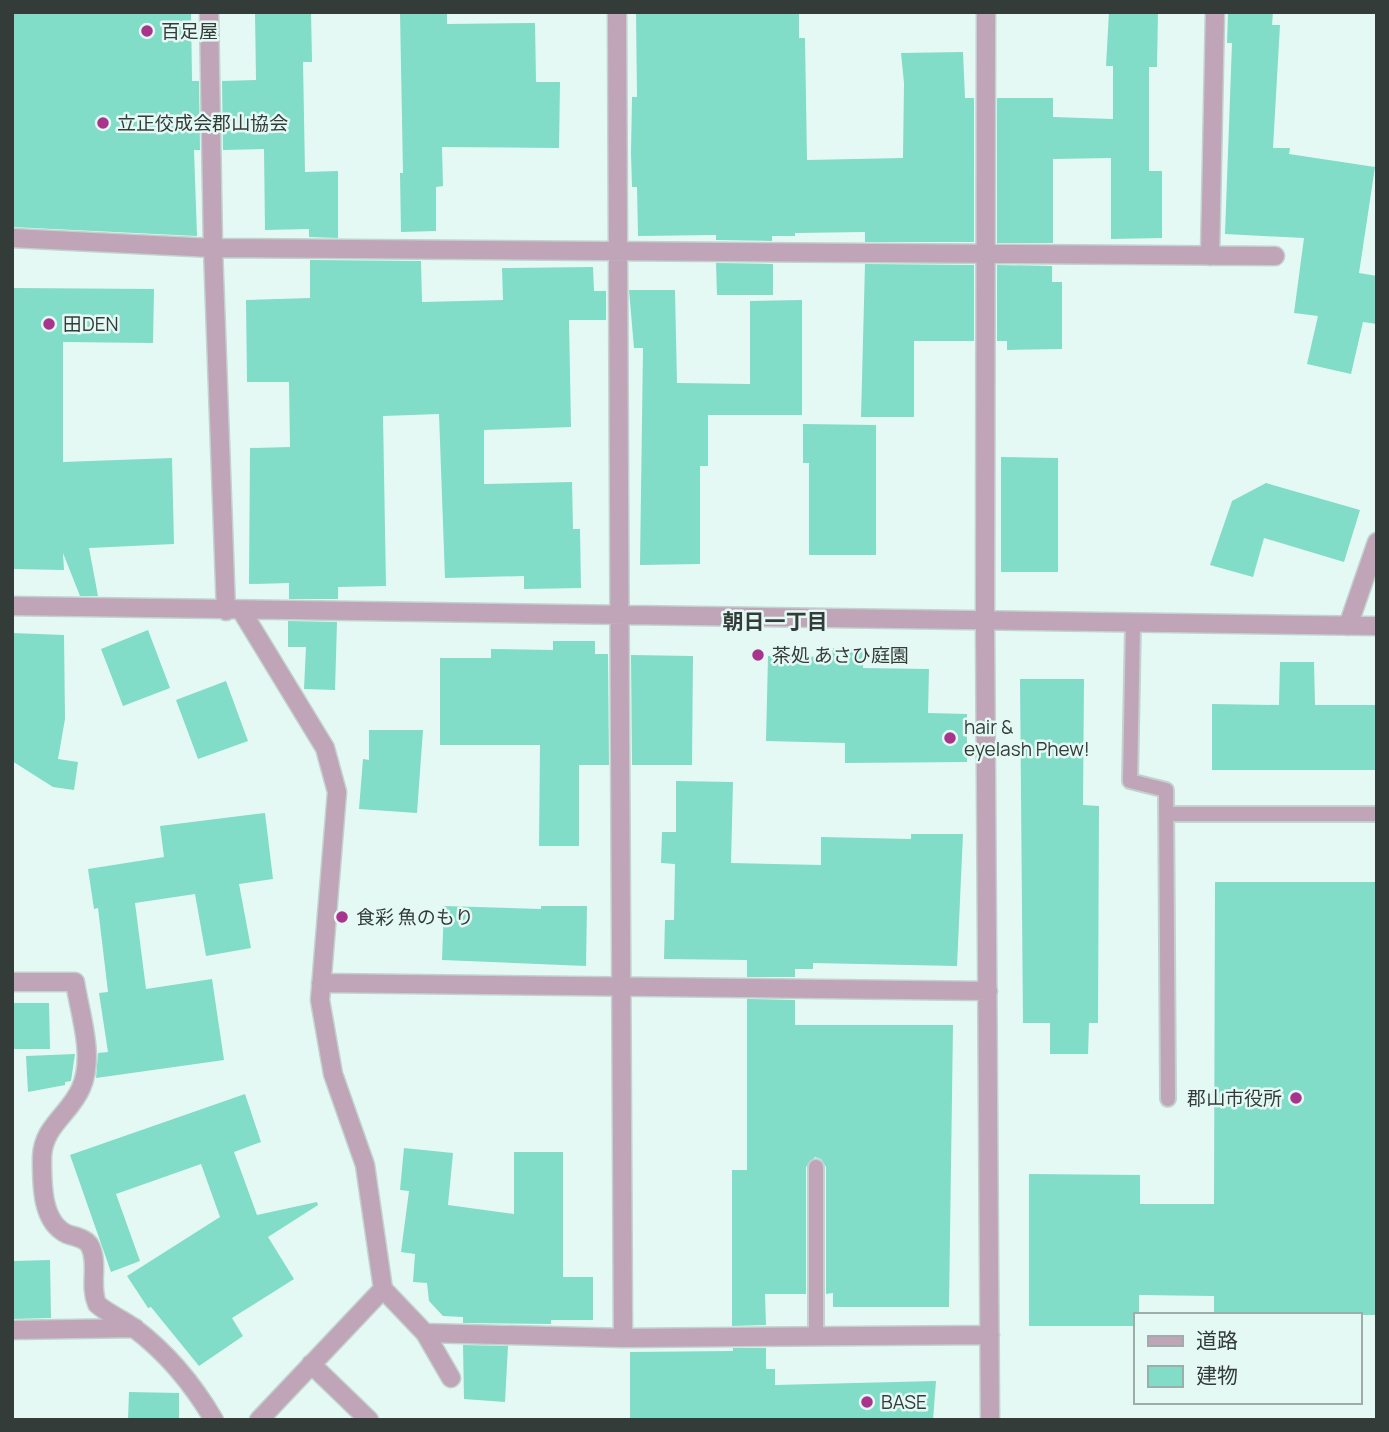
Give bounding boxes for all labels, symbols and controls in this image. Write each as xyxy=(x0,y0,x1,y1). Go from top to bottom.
place label: 百足屋 xyxy=(161,18,218,44)
marker: 百足屋 xyxy=(139,23,155,39)
place label: 立正佼成会郡山協会 xyxy=(117,110,288,136)
marker: 立正佼成会郡山協会 xyxy=(95,115,111,131)
place label: 田DEN xyxy=(63,311,119,337)
marker: 田DEN xyxy=(41,316,57,332)
district label: 朝日一丁目 xyxy=(723,607,828,635)
place label: 茶処 あさひ庭園 xyxy=(772,642,909,668)
marker: 茶処 あさひ庭園 xyxy=(750,647,766,663)
place label: hair & eyelash Phew! xyxy=(964,714,1090,762)
marker: hair & eyelash Phew! xyxy=(942,730,958,746)
place label: 食彩 魚のもり xyxy=(356,904,474,930)
marker: 食彩 魚のもり xyxy=(334,909,350,925)
place label: 郡山市役所 xyxy=(1187,1085,1282,1111)
marker: 郡山市役所 xyxy=(1288,1090,1304,1106)
legend xyxy=(1134,1313,1361,1404)
text: 道路 xyxy=(1196,1326,1238,1354)
text: 建物 xyxy=(1196,1361,1238,1389)
place label: BASE xyxy=(881,1389,927,1415)
marker: BASE xyxy=(859,1394,875,1410)

